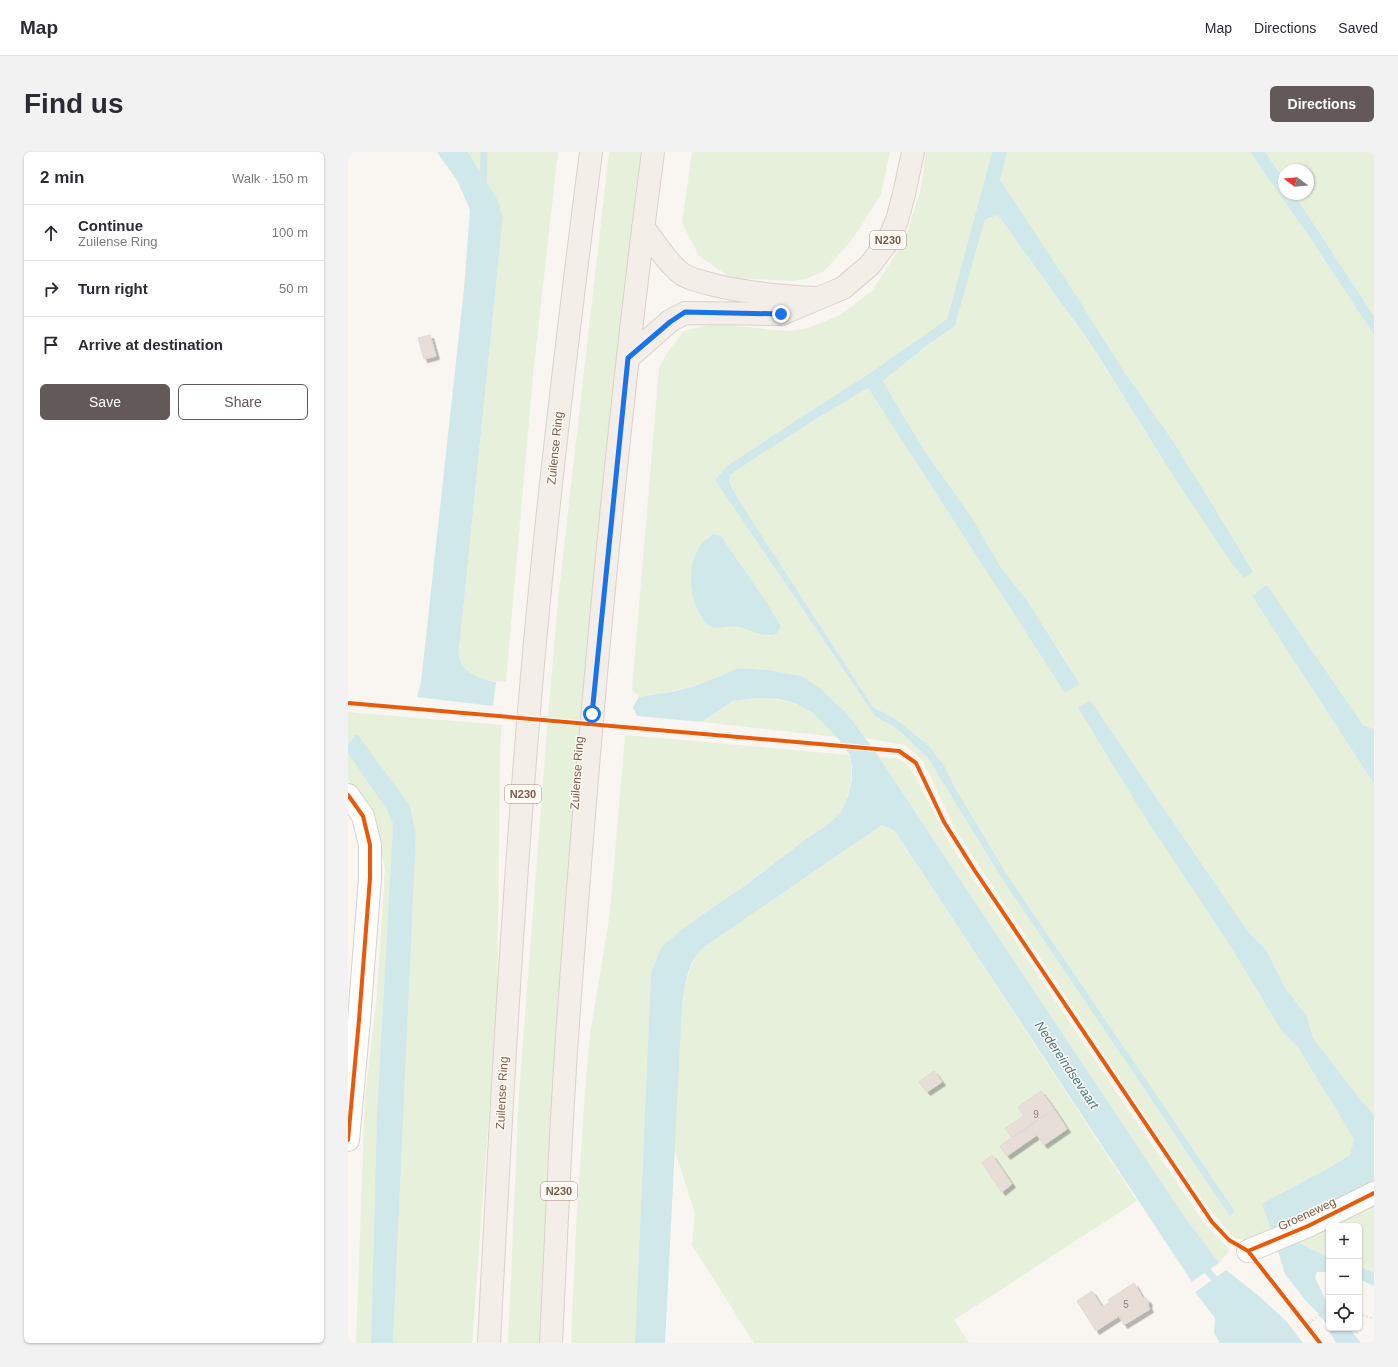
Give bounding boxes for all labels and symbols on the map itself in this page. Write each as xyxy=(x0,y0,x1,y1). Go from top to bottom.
north arrow xyxy=(1278,164,1314,200)
road number: N230 xyxy=(870,231,906,249)
route end xyxy=(772,305,790,323)
street label: Zuilense Ring xyxy=(544,411,566,485)
route start xyxy=(583,705,601,723)
street label: Zuilense Ring xyxy=(567,736,587,810)
road number: N230 xyxy=(505,785,541,803)
water label: Nedereindsevaart xyxy=(1032,1018,1103,1113)
street label: Zuilense Ring xyxy=(493,1056,511,1130)
house number: 9 xyxy=(1033,1109,1039,1120)
road number: N230 xyxy=(541,1182,577,1200)
street label: Groeneweg xyxy=(1276,1195,1338,1233)
house number: 5 xyxy=(1123,1299,1129,1310)

